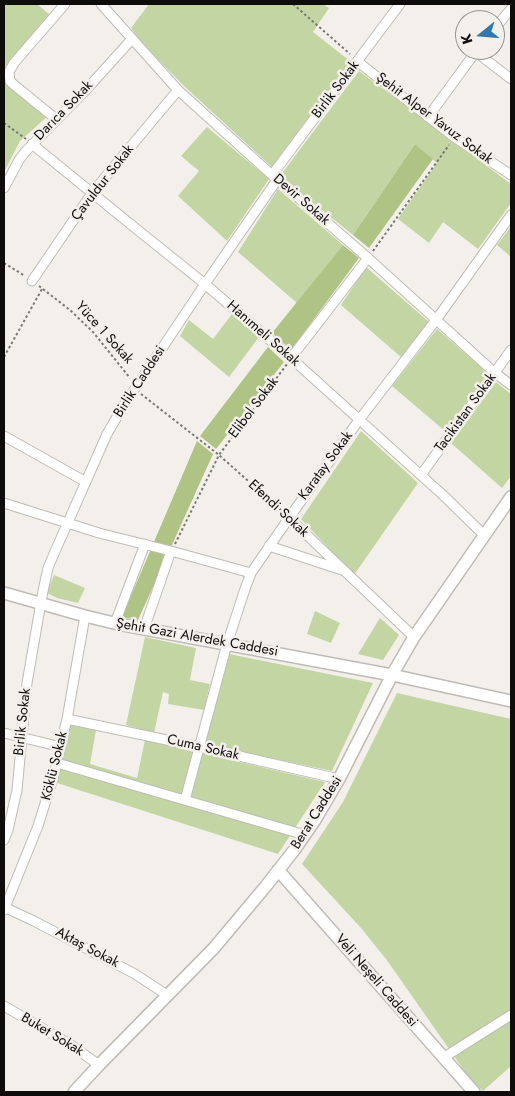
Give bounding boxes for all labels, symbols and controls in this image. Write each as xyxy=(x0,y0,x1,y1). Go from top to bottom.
north arrow xyxy=(455,10,505,60)
text: K xyxy=(456,31,478,47)
street label: Birlik Sokak xyxy=(309,58,363,122)
street label: Şehit Alper Yavuz Sokak xyxy=(372,70,496,168)
street label: Darıca Sokak xyxy=(31,78,97,144)
street label: Çavuldur Sokak xyxy=(68,142,138,224)
street label: Devir Sokak xyxy=(269,171,333,229)
street label: Yüce 1 Sokak xyxy=(72,298,136,368)
street label: Hanımeli Sokak xyxy=(223,298,303,370)
street label: Birlik Caddesi xyxy=(111,343,169,421)
street label: Tacikistan Sokak xyxy=(432,370,500,456)
street label: Elibol Sokak xyxy=(226,374,282,442)
street label: Karatay Sokak xyxy=(295,428,357,504)
street label: Efendi Sokak xyxy=(244,477,312,541)
street label: Şehit Gazi Alerdek Caddesi xyxy=(115,615,279,661)
street label: Birlik Sokak xyxy=(11,687,35,757)
street label: Köklü Sokak xyxy=(38,730,72,802)
street label: Cuma Sokak xyxy=(165,732,241,764)
street label: Berat Caddesi xyxy=(288,773,346,853)
street label: Aktaş Sokak xyxy=(52,924,122,972)
street label: Veli Neşeli Caddesi xyxy=(331,931,421,1031)
street label: Buket Sokak xyxy=(18,1010,86,1060)

